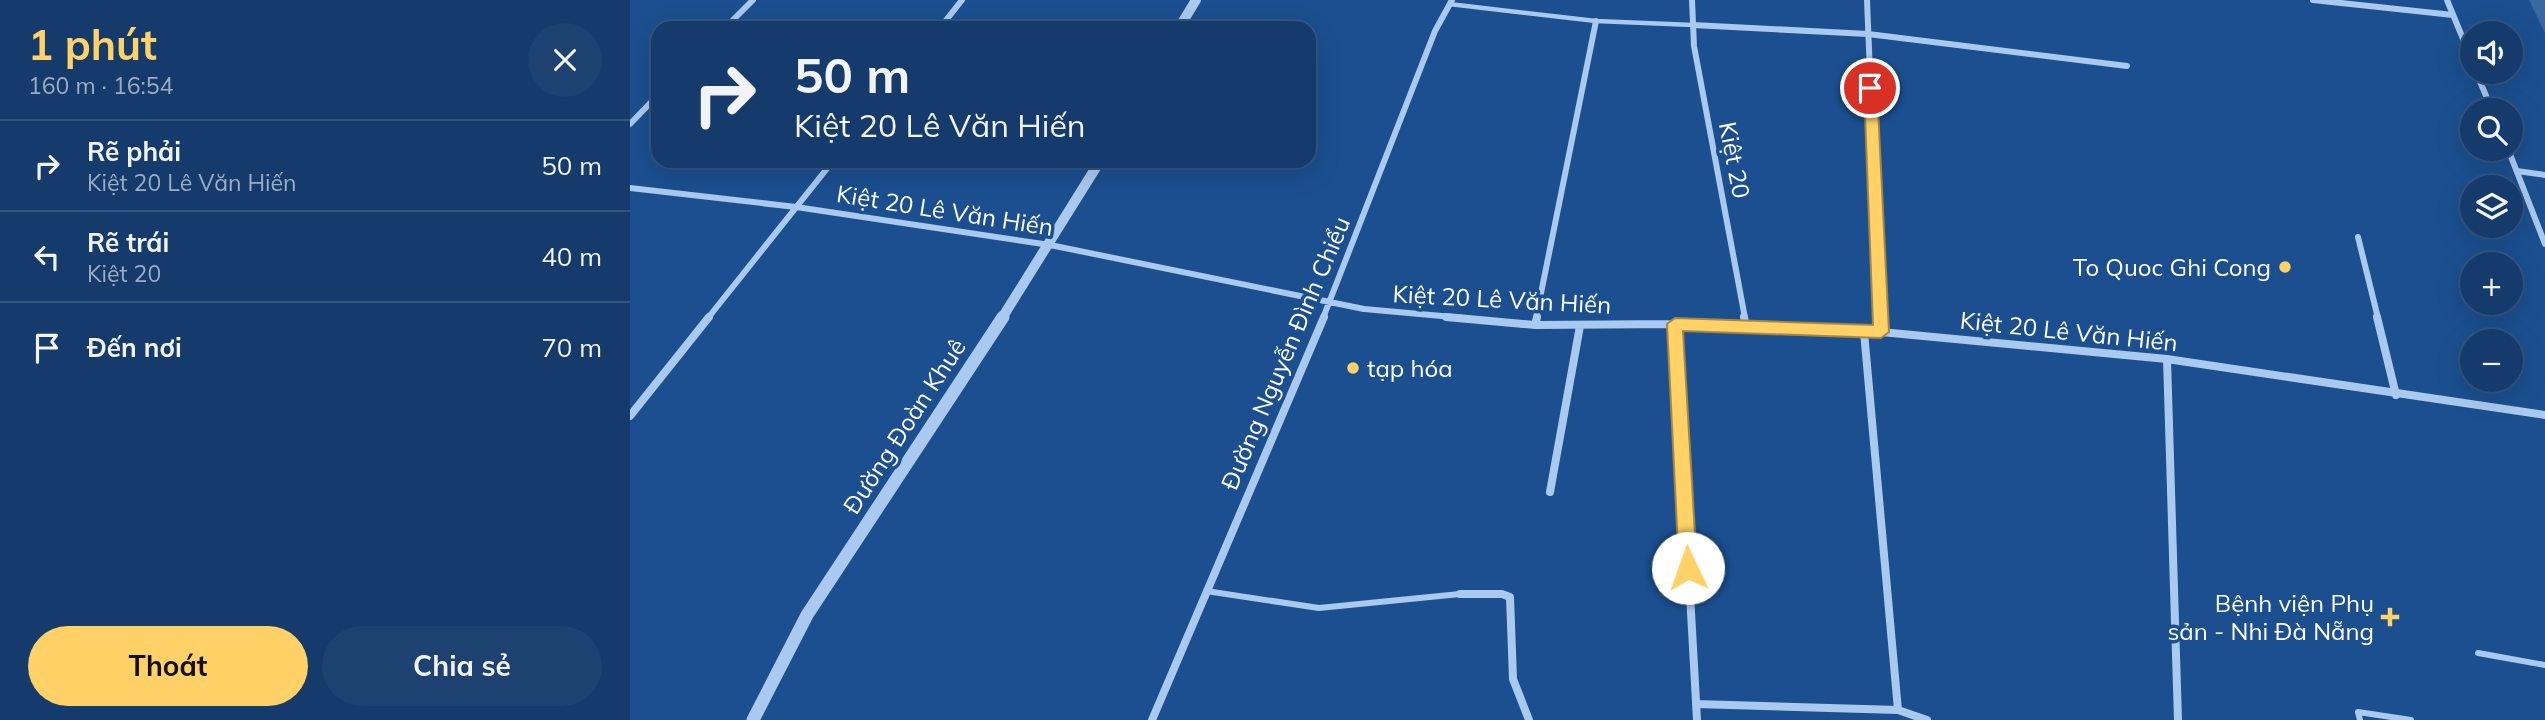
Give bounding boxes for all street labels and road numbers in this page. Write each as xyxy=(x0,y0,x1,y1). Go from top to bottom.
street label: Kiệt 20 xyxy=(1713,119,1757,201)
street label: Kiệt 20 Lê Văn Hiến xyxy=(835,178,1055,242)
street label: Đường Nguyễn Đình Chiểu xyxy=(1214,212,1356,494)
street label: Kiệt 20 Lê Văn Hiến xyxy=(1392,278,1612,320)
street label: Kiệt 20 Lê Văn Hiến xyxy=(1959,305,2179,357)
street label: Đường Đoàn Khuê xyxy=(836,333,972,519)

